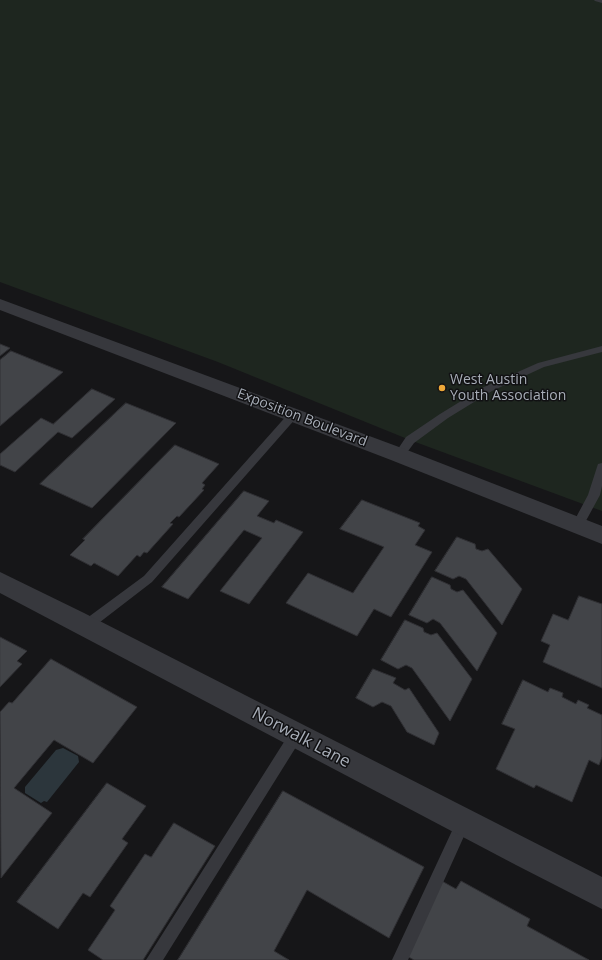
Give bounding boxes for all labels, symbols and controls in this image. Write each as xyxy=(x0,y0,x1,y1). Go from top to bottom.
place label: West Austin Youth Association xyxy=(450,372,566,404)
marker: West Austin Youth Association xyxy=(437,383,447,393)
street label: Exposition Boulevard xyxy=(235,385,369,451)
street label: Norwalk Lane xyxy=(248,704,354,772)

